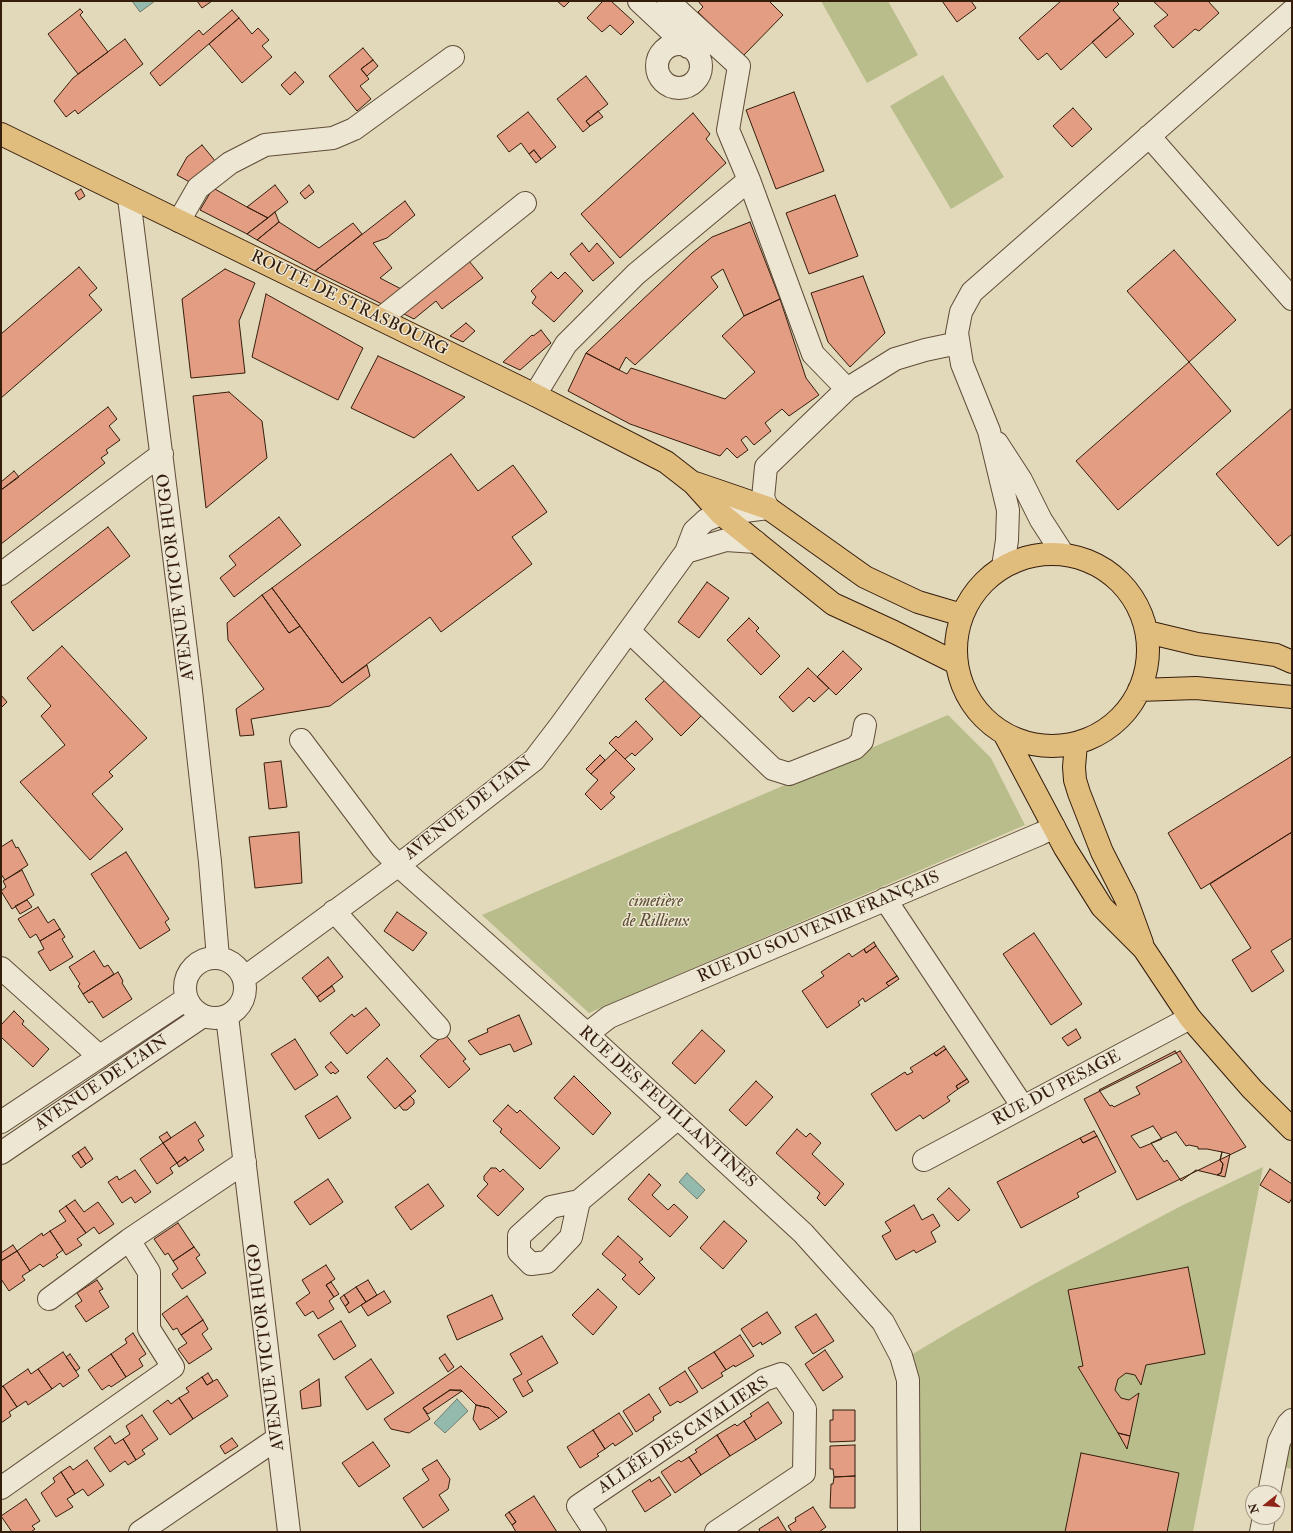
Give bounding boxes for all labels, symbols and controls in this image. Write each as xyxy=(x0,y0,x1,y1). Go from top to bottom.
street label: ROUTE DE STRASBOURG xyxy=(247,247,451,361)
street label: AVENUE VICTOR HUGO xyxy=(154,472,200,682)
street label: AVENUE DE L'AIN xyxy=(401,753,537,865)
street label: RUE DU SOUVENIR FRANÇAIS xyxy=(695,868,943,988)
park label: cimetière de Rillieux xyxy=(623,892,689,932)
street label: RUE DES FEUILLANTINES xyxy=(574,1023,760,1193)
street label: AVENUE DE L'AIN xyxy=(32,1032,172,1136)
street label: RUE DU PESAGE xyxy=(989,1047,1125,1131)
street label: AVENUE VICTOR HUGO xyxy=(244,1242,290,1452)
street label: ALLÉE DES CAVALIERS xyxy=(595,1373,773,1499)
north arrow xyxy=(1245,1485,1285,1525)
text: N xyxy=(1246,1502,1262,1515)

